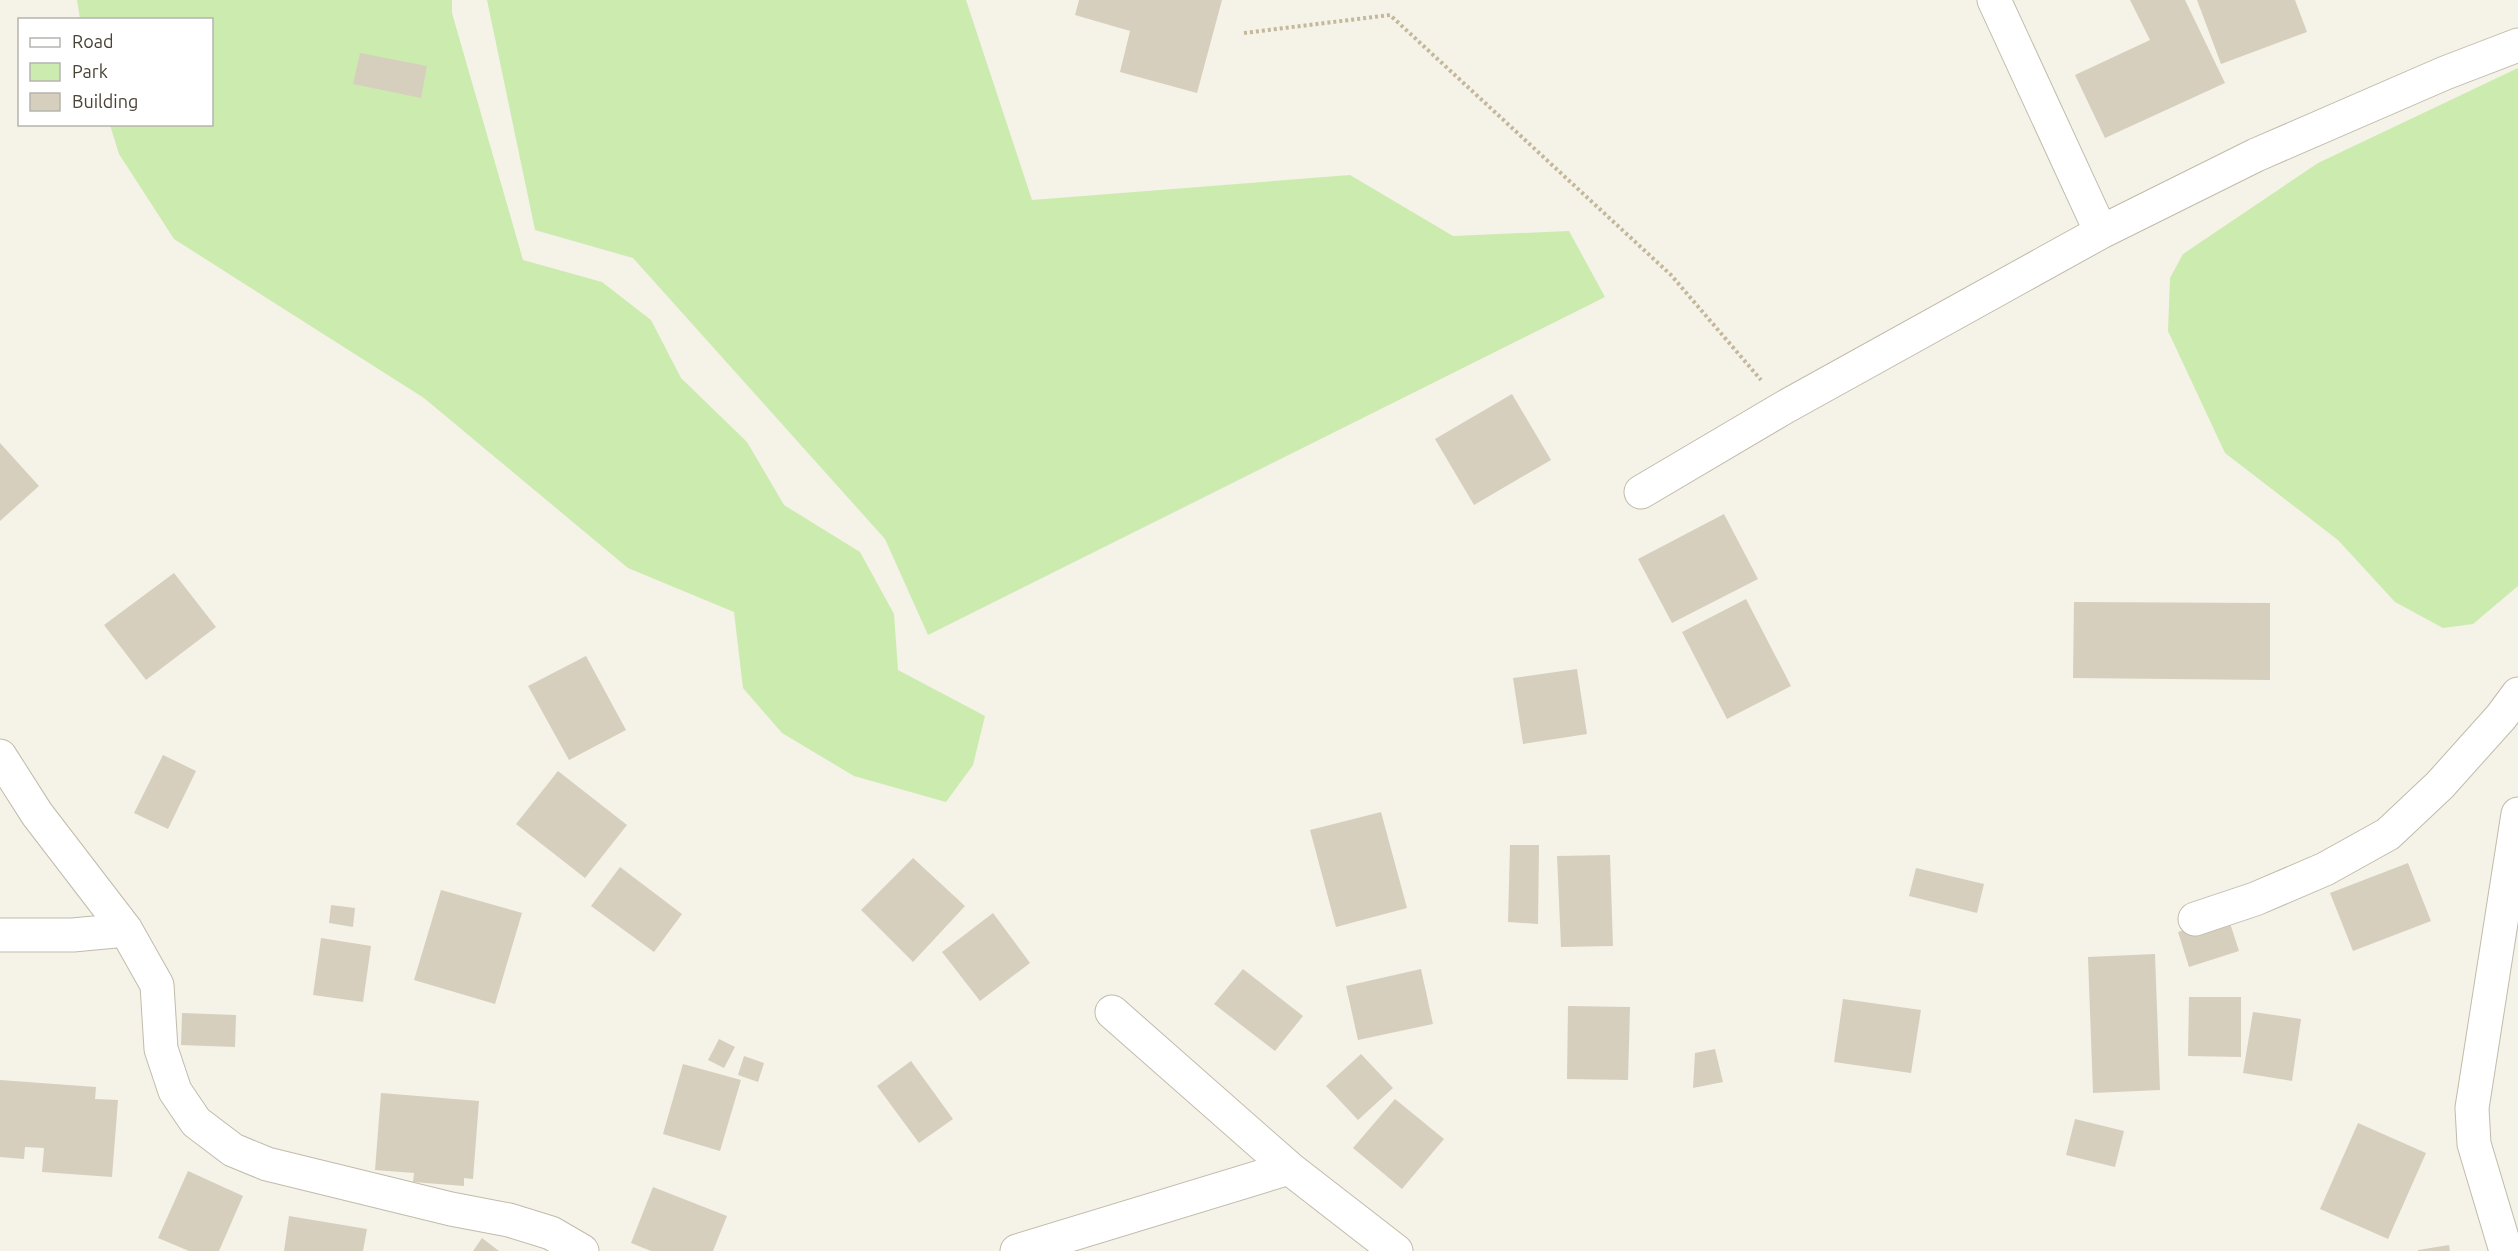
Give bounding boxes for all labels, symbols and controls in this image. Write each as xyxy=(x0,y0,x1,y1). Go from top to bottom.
legend xyxy=(18,18,213,126)
text: Road xyxy=(72,31,114,51)
text: Park xyxy=(72,61,108,81)
text: Building xyxy=(72,91,138,111)

